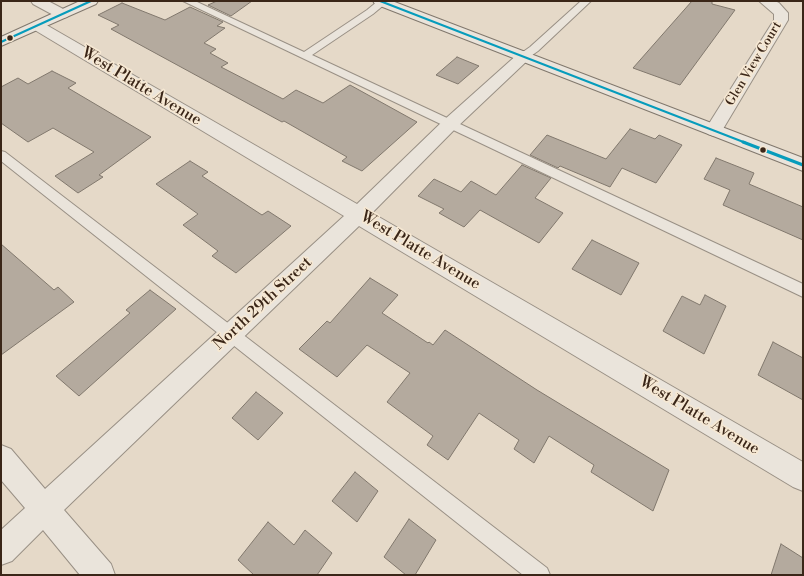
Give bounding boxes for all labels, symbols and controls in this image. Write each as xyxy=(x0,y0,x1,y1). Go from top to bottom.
street label: Glen View Court xyxy=(723,19,785,109)
unlabelled marker xyxy=(5,33,15,43)
street label: West Platte Avenue xyxy=(77,44,205,130)
unlabelled marker xyxy=(758,145,768,155)
street label: West Platte Avenue xyxy=(356,208,484,294)
street label: North 29th Street xyxy=(210,253,316,355)
street label: West Platte Avenue xyxy=(635,373,763,459)

